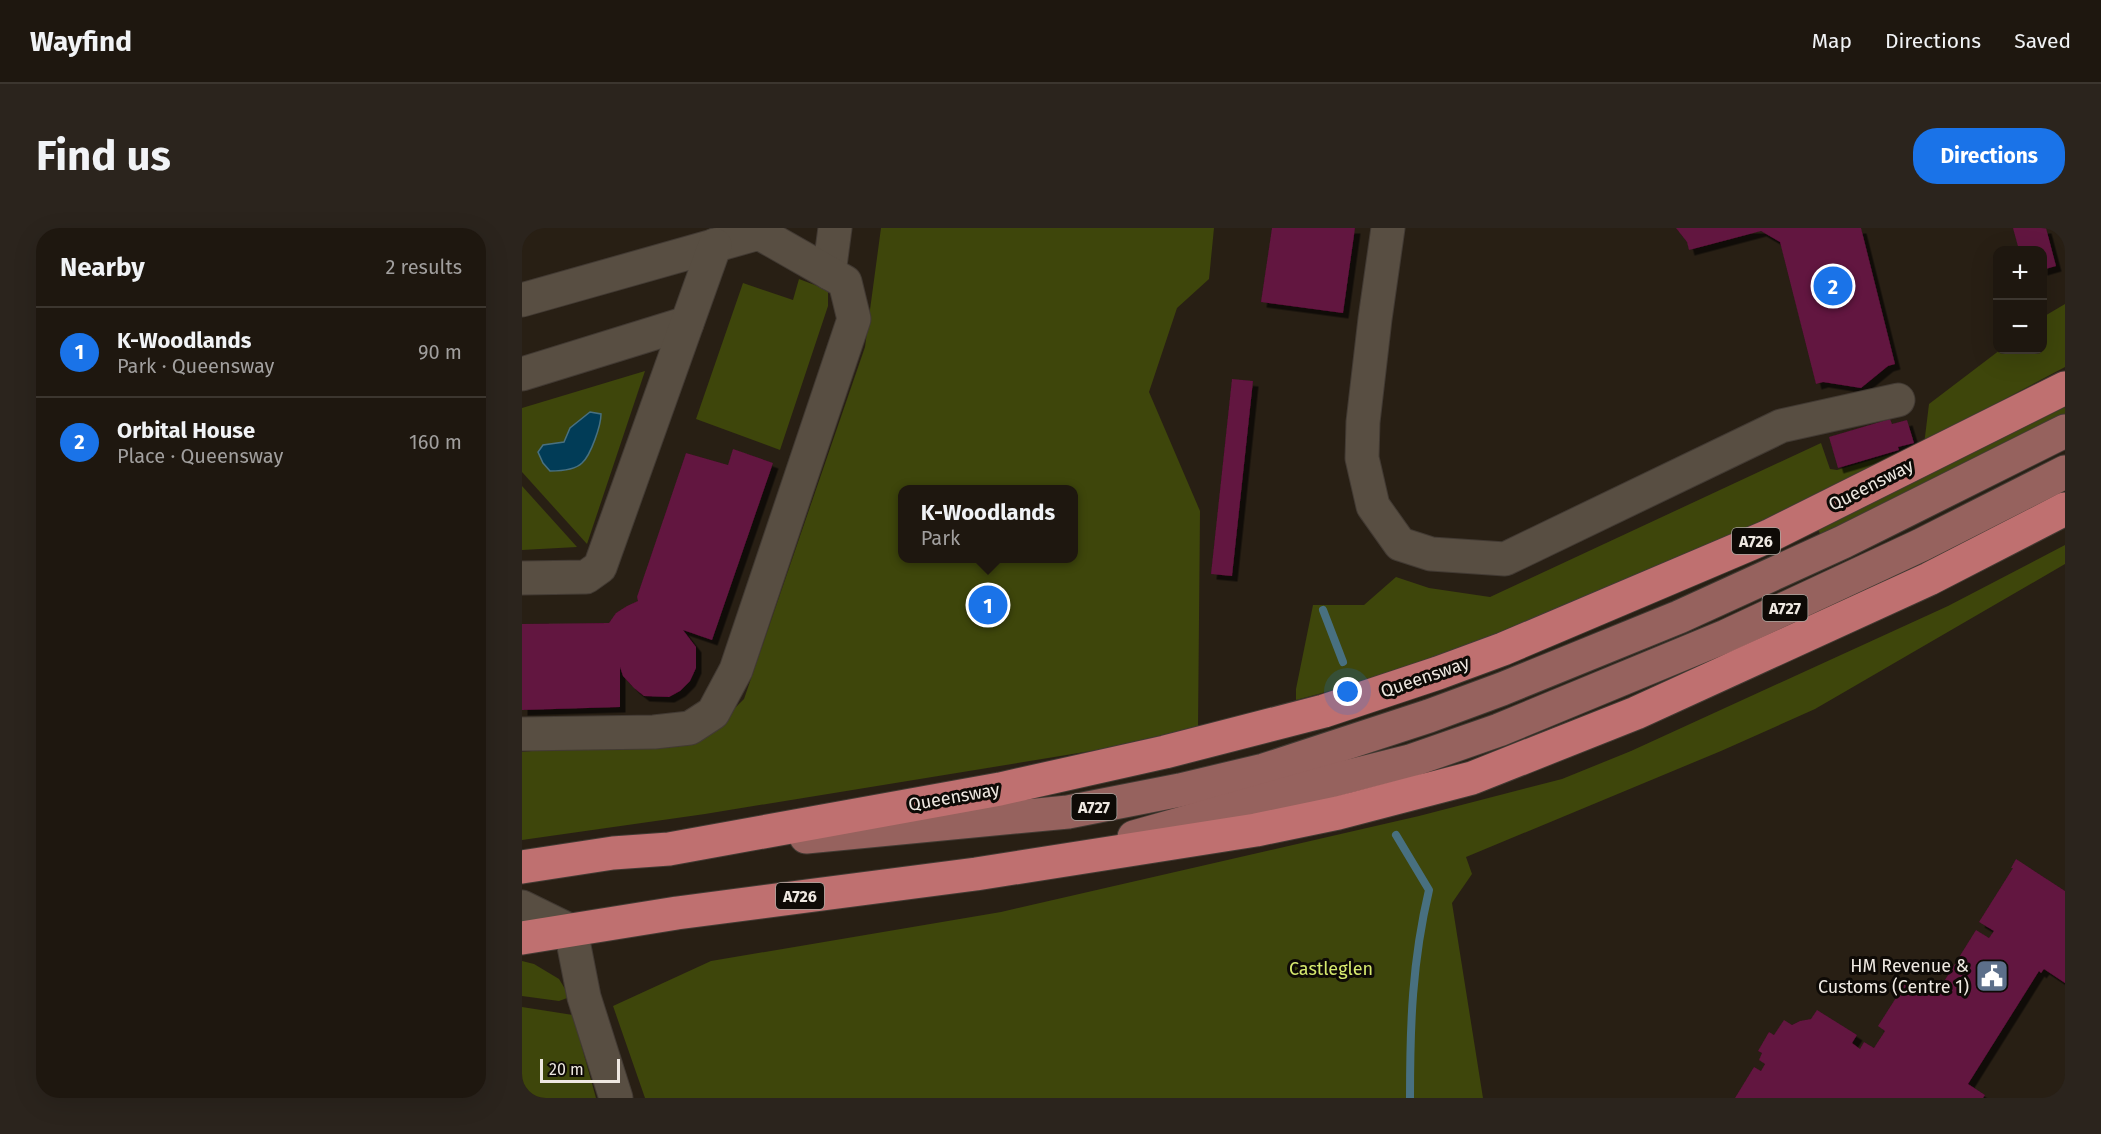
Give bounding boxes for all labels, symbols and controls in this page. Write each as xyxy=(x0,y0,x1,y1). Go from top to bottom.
text: Wayfind xyxy=(30,25,132,58)
text: Map xyxy=(1812,28,1852,54)
text: Directions xyxy=(1885,28,1981,54)
text: Saved xyxy=(2014,28,2071,54)
button: Directions xyxy=(1913,128,2065,184)
text: Find us xyxy=(36,131,171,181)
map controls xyxy=(1993,246,2047,354)
button: + xyxy=(1993,246,2047,300)
text: Nearby xyxy=(60,252,145,283)
text: 2 results xyxy=(385,255,462,279)
pin: 2 xyxy=(1814,264,1852,308)
button: − xyxy=(1993,300,2047,354)
text: K-Woodlands xyxy=(117,327,251,354)
text: 1 xyxy=(75,340,84,364)
text: 90 m xyxy=(418,340,462,364)
text: Park · Queensway xyxy=(117,354,274,378)
text: Orbital House xyxy=(117,417,255,444)
text: 2 xyxy=(74,430,85,454)
text: 160 m xyxy=(409,430,462,454)
text: Place · Queensway xyxy=(117,444,283,468)
street label: Queensway xyxy=(1825,454,1917,516)
popup xyxy=(898,485,1078,563)
text: K-Woodlands xyxy=(921,499,1055,526)
text: Park xyxy=(921,526,960,550)
road number: A726 xyxy=(1732,528,1780,554)
pin: 1 xyxy=(968,582,1008,628)
road number: A727 xyxy=(1762,595,1808,621)
street label: Queensway xyxy=(1378,652,1472,702)
your location xyxy=(1333,677,1362,706)
street label: Queensway xyxy=(907,778,1002,816)
road number: A727 xyxy=(1072,794,1116,820)
road number: A726 xyxy=(776,883,824,909)
place label: HM Revenue & Customs (Centre 1) xyxy=(1818,955,1969,998)
park label: Castleglen xyxy=(1289,958,1373,980)
public building icon: HM Revenue & Customs (Centre 1) xyxy=(1974,958,2010,994)
scale bar xyxy=(540,1056,620,1084)
text: 20 m xyxy=(549,1060,584,1079)

